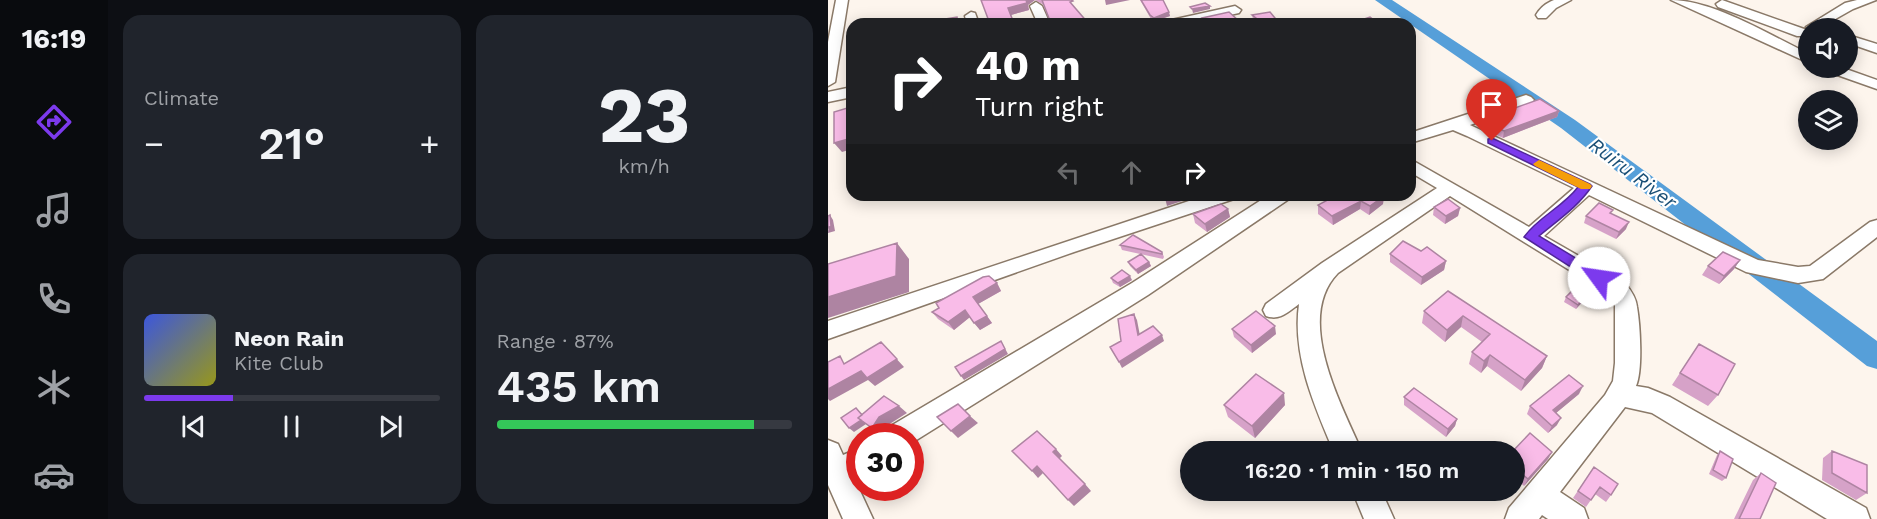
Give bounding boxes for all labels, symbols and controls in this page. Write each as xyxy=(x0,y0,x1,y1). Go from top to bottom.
map controls xyxy=(1798,18,1858,150)
button: sound xyxy=(1798,18,1858,78)
text: 16:19 xyxy=(22,23,86,55)
text: 40 m xyxy=(975,41,1081,90)
icon: right xyxy=(876,42,954,120)
text: 23 xyxy=(598,69,691,161)
pin xyxy=(1466,79,1517,141)
text: Climate xyxy=(144,86,219,110)
icon: arrive xyxy=(1475,88,1508,121)
button: layers xyxy=(1798,90,1858,150)
text: Turn right xyxy=(975,91,1104,123)
icon: directions xyxy=(33,101,75,143)
text: 21° xyxy=(258,117,325,170)
text: − xyxy=(144,124,164,163)
text: + xyxy=(420,124,439,163)
water label: Ruiru River xyxy=(1585,132,1682,214)
text: km/h xyxy=(618,154,670,178)
icon: left xyxy=(1052,156,1085,189)
icon: ahead xyxy=(1115,156,1148,189)
icon: right xyxy=(1178,156,1211,189)
icon: music xyxy=(33,189,75,231)
position arrow xyxy=(1567,246,1631,310)
icon: phone xyxy=(33,278,75,320)
text: Neon Rain xyxy=(234,326,344,351)
text: Range · 87% xyxy=(497,329,614,353)
text: Kite Club xyxy=(234,351,324,375)
text: 435 km xyxy=(497,360,661,413)
icon: climate xyxy=(33,366,75,408)
icon: previous xyxy=(177,410,210,443)
icon: pause xyxy=(275,410,308,443)
icon: next xyxy=(374,410,407,443)
speed limit sign: 30 xyxy=(846,423,924,501)
icon: car xyxy=(33,454,75,496)
text: 16:20 · 1 min · 150 m xyxy=(1246,458,1459,483)

